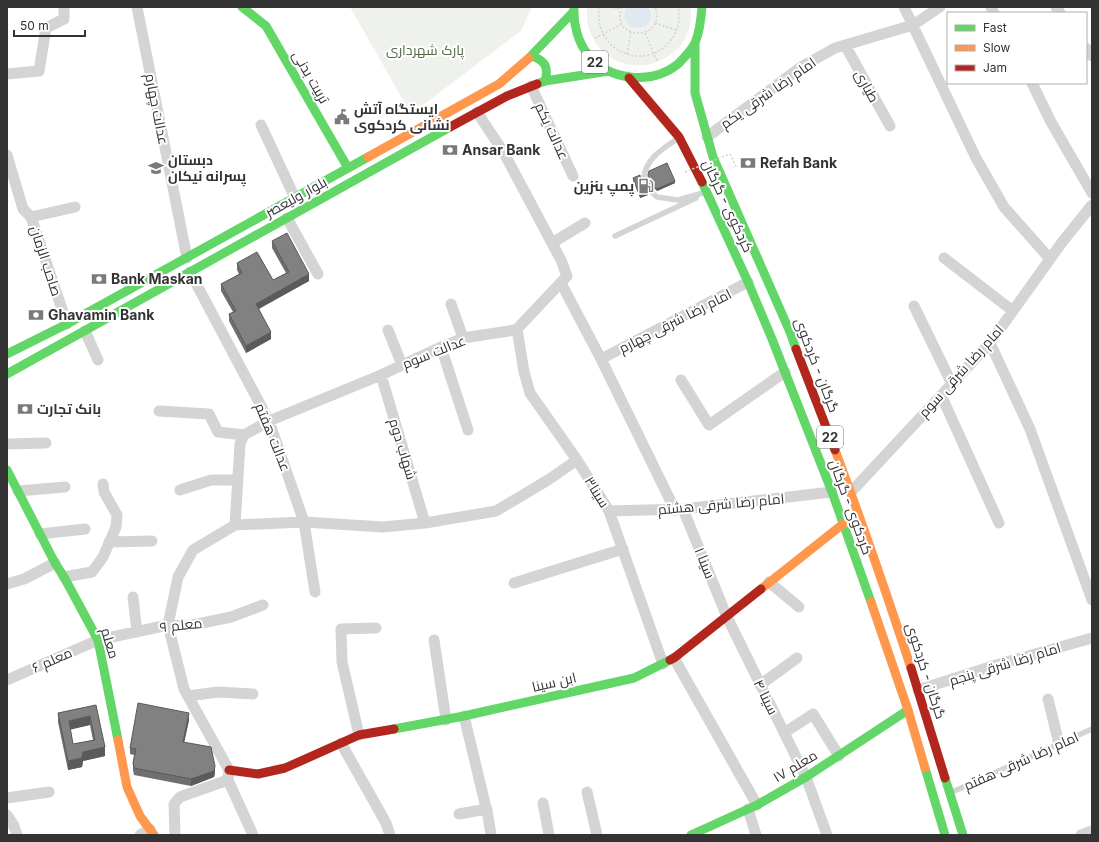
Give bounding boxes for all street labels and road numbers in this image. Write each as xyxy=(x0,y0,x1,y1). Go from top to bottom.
street label: تربیت بدنی xyxy=(289,47,334,107)
road number: 22 xyxy=(582,51,608,73)
street label: امام رضا شرقی یکم xyxy=(717,53,820,133)
street label: طیاری xyxy=(852,66,883,105)
street label: عدالت چهارم xyxy=(140,72,173,146)
street label: عدالت یکم xyxy=(530,100,573,163)
street label: کردکوی - گرگان xyxy=(700,157,757,255)
street label: بلوار ولیعصر xyxy=(261,173,329,221)
street label: صاحب الزمان xyxy=(27,223,66,298)
street label: امام رضا شرقی چهارم xyxy=(616,285,735,358)
street label: گرگان - کردکوی xyxy=(792,315,843,415)
street label: امام رضا شرقی سوم xyxy=(915,321,1008,422)
street label: عدالت سوم xyxy=(399,331,469,374)
street label: عدالت هفتم xyxy=(250,400,295,474)
street label: شهاب دوم xyxy=(384,416,421,482)
road number: 22 xyxy=(817,426,843,448)
street label: کردکوی - گرگان xyxy=(826,457,877,557)
street label: سینا۳ xyxy=(581,473,613,510)
street label: امام رضا شرقی هشتم xyxy=(657,490,785,519)
street label: سینا ۱ xyxy=(692,545,719,581)
street label: معلم ۹ xyxy=(159,614,203,637)
street label: گرگان - کردکوی xyxy=(903,621,950,721)
street label: معلم xyxy=(96,625,123,661)
street label: امام رضا شرقی پنجم xyxy=(947,638,1063,691)
street label: معلم ۶ xyxy=(29,643,75,678)
street label: ابن سینا xyxy=(530,668,578,695)
street label: سینا ۴ xyxy=(751,676,782,717)
street label: امام رضا شرقی هفتم xyxy=(961,728,1082,795)
street label: معلم ۱۷ xyxy=(770,746,821,787)

